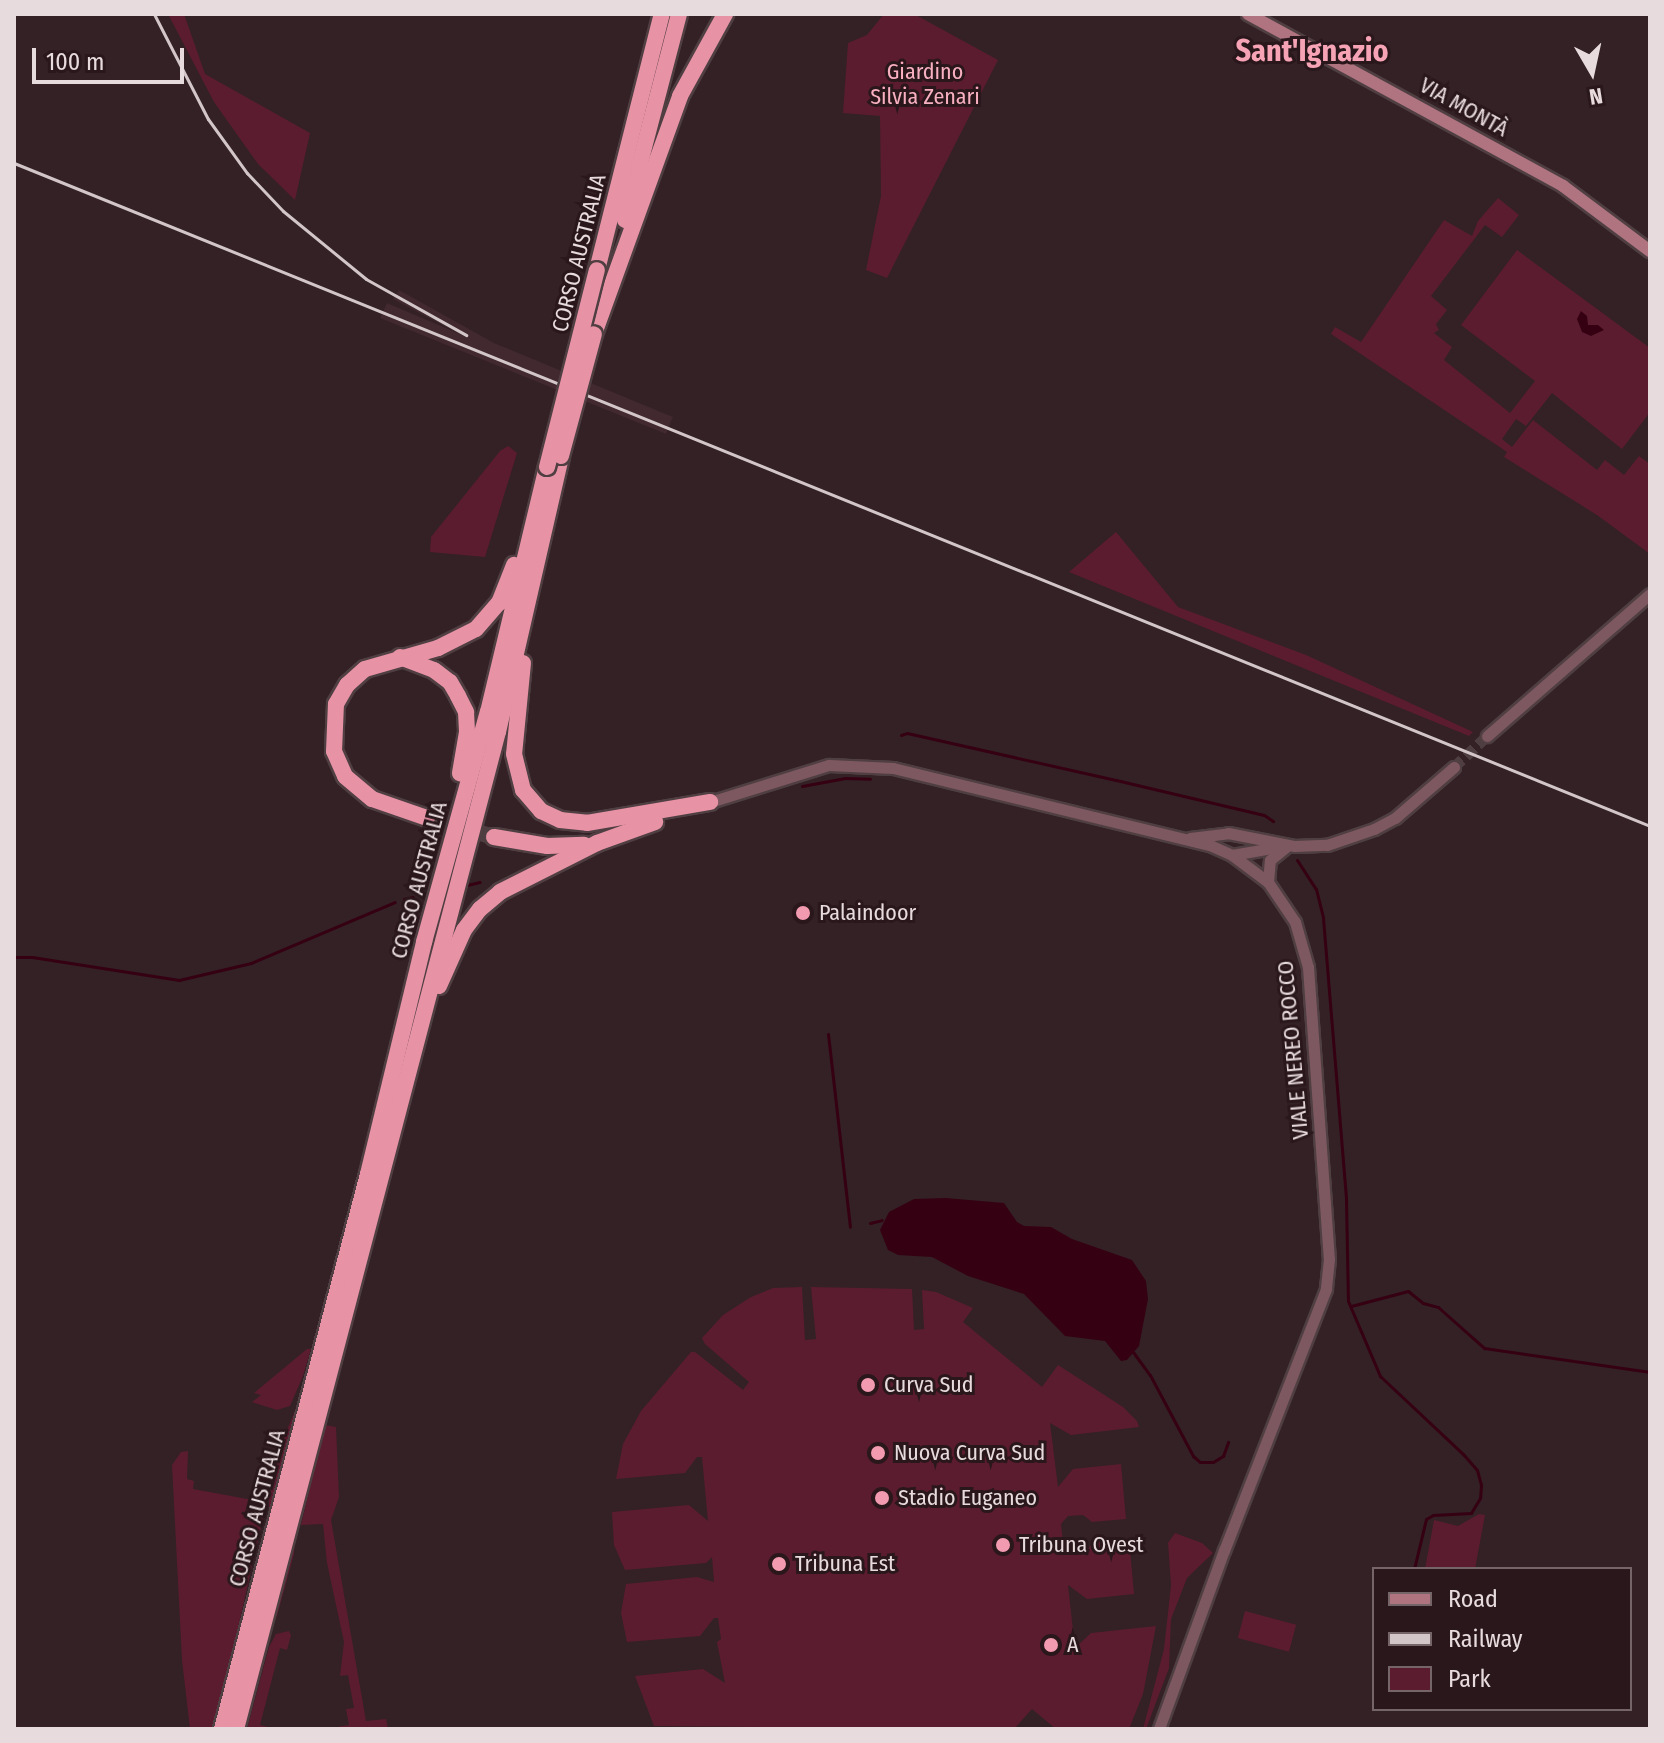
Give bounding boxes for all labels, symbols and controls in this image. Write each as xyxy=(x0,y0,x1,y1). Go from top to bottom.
scale bar xyxy=(36,32,188,82)
north arrow xyxy=(1552,32,1632,112)
district label: Sant'Ignazio xyxy=(1236,33,1388,69)
text: 100 m xyxy=(46,48,104,76)
park label: Giardino Silvia Zenari xyxy=(870,58,980,110)
street label: VIA MONTÀ xyxy=(1415,72,1513,142)
text: N xyxy=(1587,82,1604,111)
street label: CORSO AUSTRALIA xyxy=(547,171,611,335)
street label: CORSO AUSTRALIA xyxy=(385,798,453,962)
place label: Palaindoor xyxy=(819,900,916,926)
marker: Palaindoor xyxy=(794,904,812,922)
street label: VIALE NEREO ROCCO xyxy=(1272,960,1314,1140)
place label: Curva Sud xyxy=(884,1372,974,1398)
marker: Curva Sud xyxy=(859,1376,877,1394)
street label: CORSO AUSTRALIA xyxy=(223,1426,291,1590)
place label: Nuova Curva Sud xyxy=(894,1440,1045,1466)
marker: Nuova Curva Sud xyxy=(869,1444,887,1462)
place label: Stadio Euganeo xyxy=(898,1485,1037,1511)
marker: Stadio Euganeo xyxy=(873,1489,891,1507)
place label: Tribuna Ovest xyxy=(1019,1532,1143,1558)
marker: Tribuna Ovest xyxy=(994,1536,1012,1554)
place label: Tribuna Est xyxy=(795,1551,895,1577)
marker: Tribuna Est xyxy=(770,1555,788,1573)
legend xyxy=(1372,1567,1632,1711)
text: Road xyxy=(1448,1585,1498,1613)
text: Railway xyxy=(1448,1625,1523,1653)
place label: A xyxy=(1067,1632,1079,1658)
marker: A xyxy=(1042,1636,1060,1654)
text: Park xyxy=(1448,1665,1491,1693)

